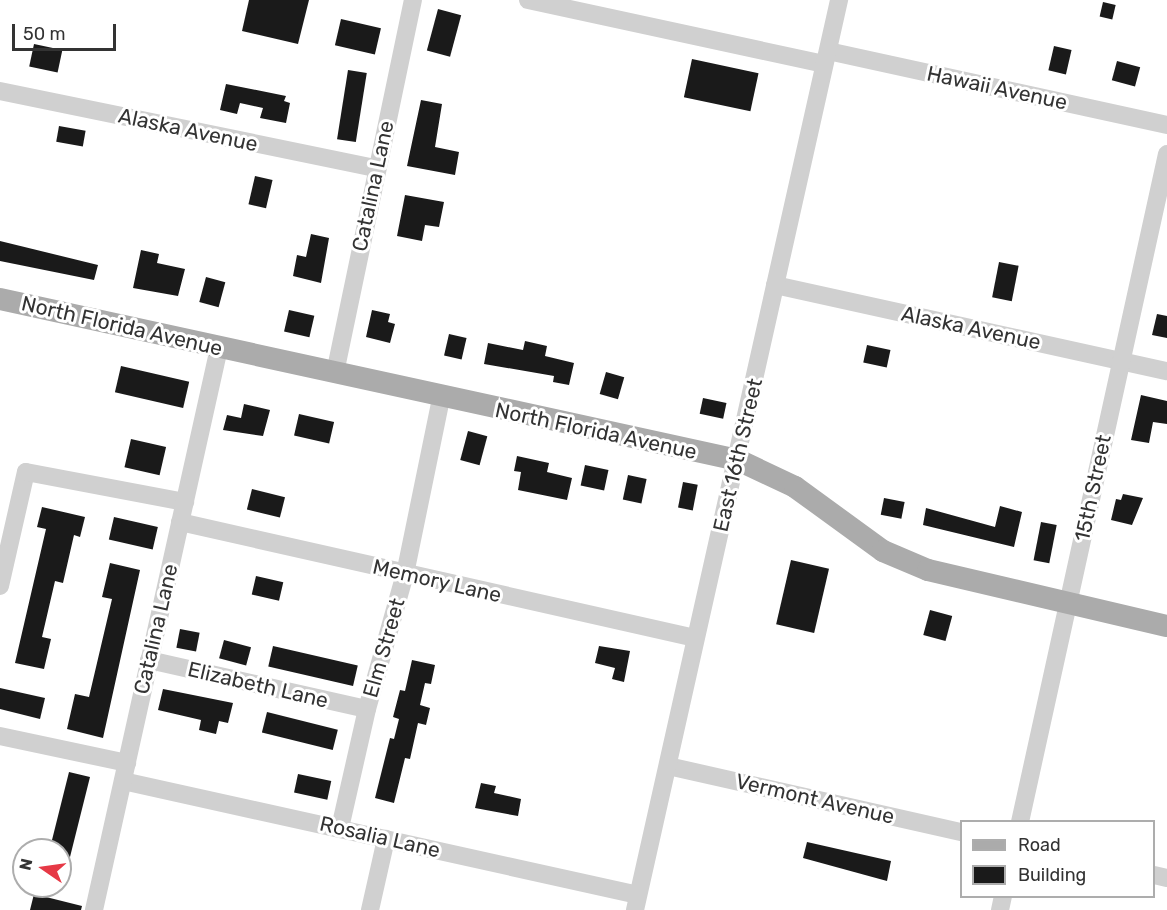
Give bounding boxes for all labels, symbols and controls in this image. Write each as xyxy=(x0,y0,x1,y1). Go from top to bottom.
scale bar xyxy=(15,12,118,50)
text: 50 m xyxy=(23,23,66,45)
street label: Hawaii Avenue xyxy=(924,61,1070,115)
street label: Alaska Avenue xyxy=(116,103,260,157)
street label: Catalina Lane xyxy=(347,118,399,254)
street label: North Florida Avenue xyxy=(19,291,225,361)
street label: Alaska Avenue xyxy=(899,301,1043,355)
street label: East 16th Street xyxy=(708,376,768,534)
street label: North Florida Avenue xyxy=(493,397,699,465)
street label: 15th Street xyxy=(1069,432,1117,544)
street label: Memory Lane xyxy=(370,554,504,608)
street label: Catalina Lane xyxy=(129,561,183,697)
street label: Elm Street xyxy=(358,595,410,701)
street label: Elizabeth Lane xyxy=(185,657,331,713)
street label: Vermont Avenue xyxy=(733,768,897,830)
street label: Rosalia Lane xyxy=(317,811,443,863)
legend xyxy=(960,820,1155,898)
text: Road xyxy=(1018,834,1061,856)
north arrow xyxy=(12,838,72,898)
text: N xyxy=(15,857,36,872)
text: Building xyxy=(1018,864,1086,886)

